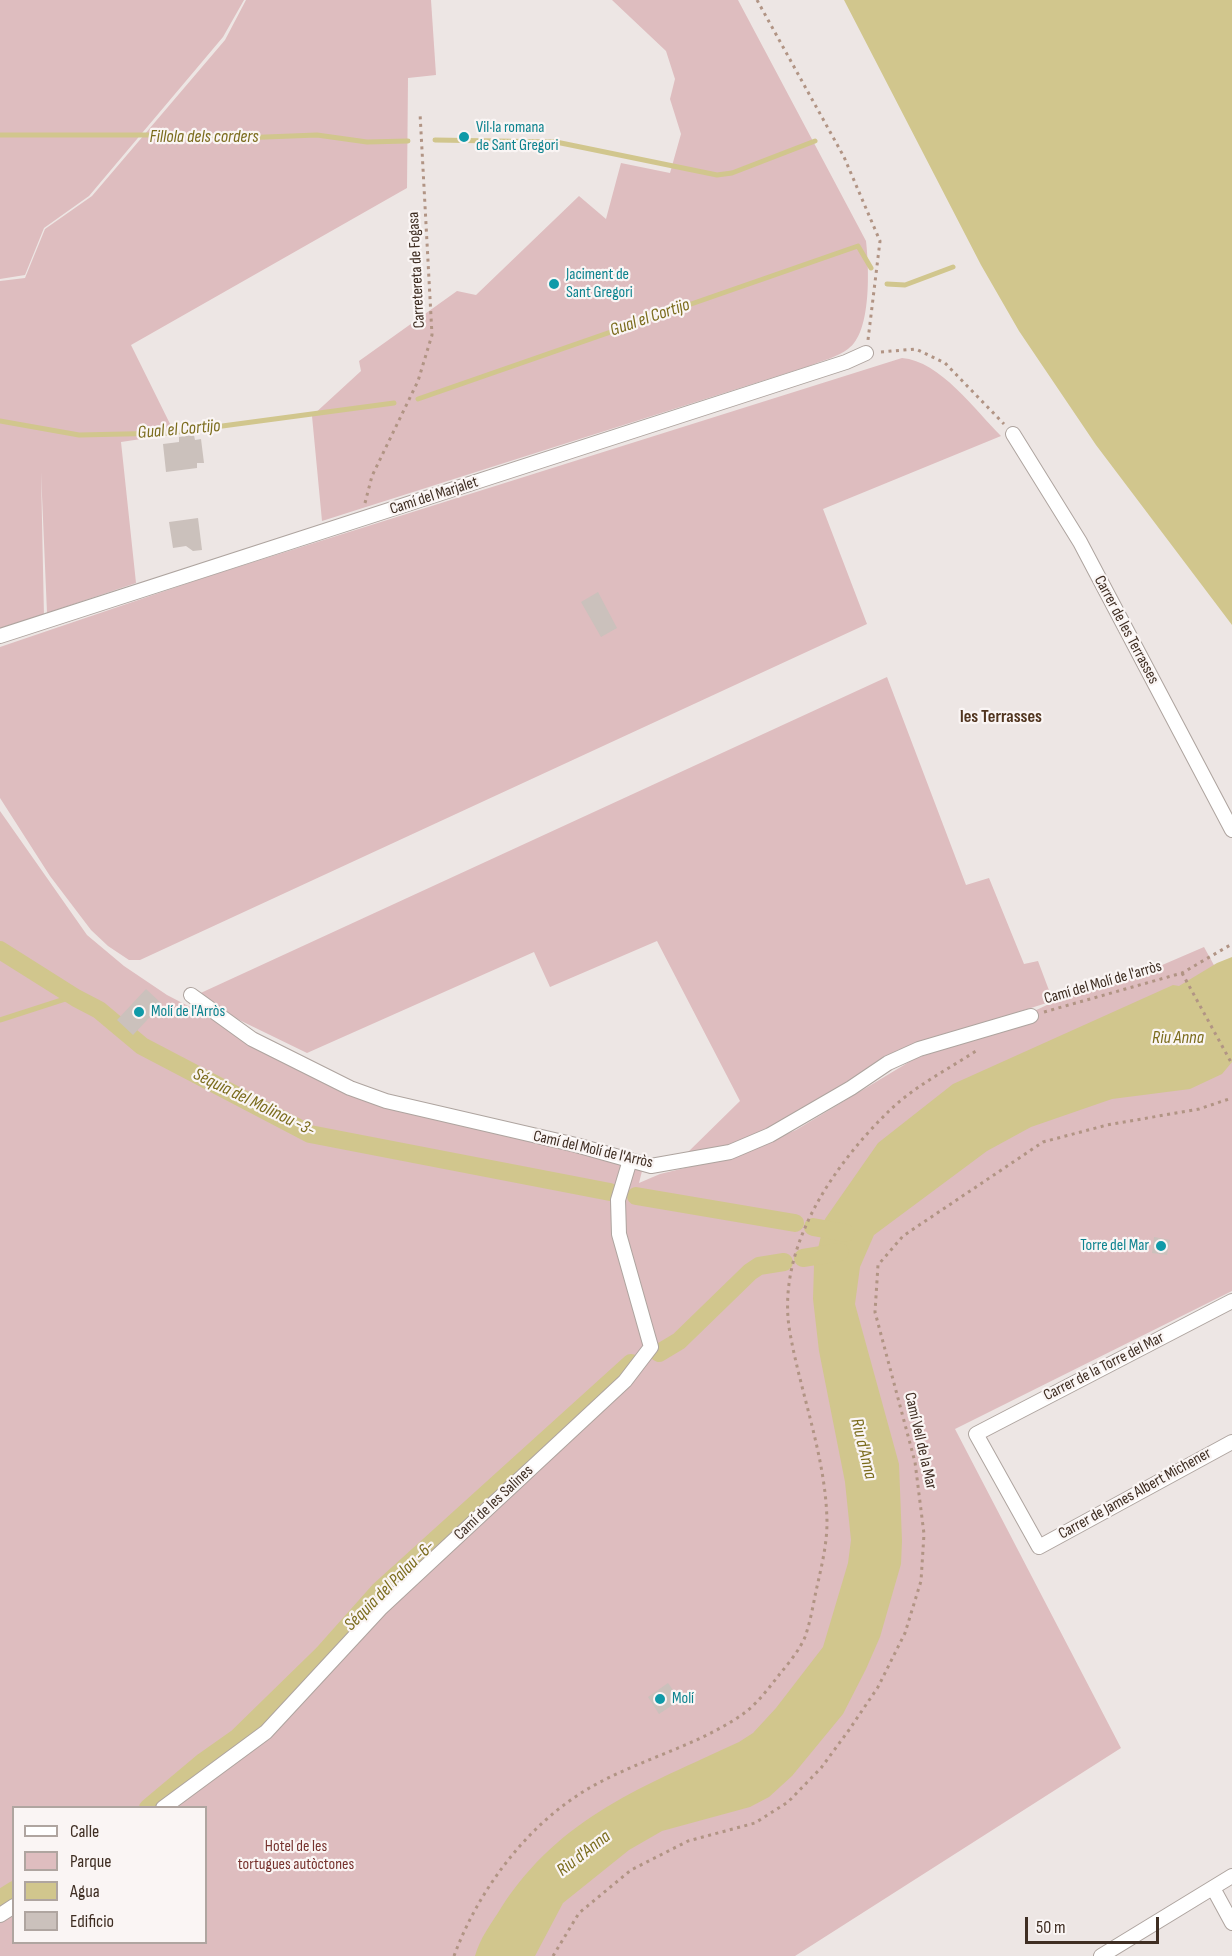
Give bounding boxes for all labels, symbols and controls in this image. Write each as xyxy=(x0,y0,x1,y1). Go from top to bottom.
place label: Vil·la romana de Sant Gregori xyxy=(476,118,558,156)
water label: Fillola dels corders xyxy=(149,126,259,148)
marker: Vil·la romana de Sant Gregori xyxy=(457,130,471,144)
street label: Carretereta de Fogasa xyxy=(404,211,430,329)
place label: Jaciment de Sant Gregori xyxy=(566,265,633,303)
marker: Jaciment de Sant Gregori xyxy=(547,277,561,291)
water label: Gual el Cortijo xyxy=(607,294,693,342)
water label: Gual el Cortijo xyxy=(137,416,221,444)
street label: Camí del Marjalet xyxy=(387,473,481,519)
street label: Carrer de les Terrasses xyxy=(1089,573,1163,687)
district label: les Terrasses xyxy=(960,706,1042,728)
street label: Camí del Molí de l'arròs xyxy=(1042,957,1164,1009)
place label: Molí de l'Arròs xyxy=(151,1002,225,1022)
marker: Molí de l'Arròs xyxy=(132,1005,146,1019)
water label: Riu Anna xyxy=(1152,1027,1204,1049)
water label: Séquia del Molinou -3- xyxy=(189,1064,319,1142)
street label: Camí del Molí de l'Arròs xyxy=(531,1127,655,1173)
place label: Torre del Mar xyxy=(1080,1236,1149,1256)
marker: Torre del Mar xyxy=(1154,1239,1168,1253)
street label: Carrer de la Torre del Mar xyxy=(1041,1328,1167,1406)
street label: Camí Vell de la Mar xyxy=(900,1391,940,1491)
water label: Riu d'Anna xyxy=(845,1416,881,1482)
street label: Carrer de James Albert Michener xyxy=(1055,1444,1215,1544)
street label: Camí de les Salines xyxy=(450,1462,538,1544)
water label: Séquia del Palau -6- xyxy=(340,1536,440,1636)
place label: Molí xyxy=(672,1689,694,1709)
marker: Molí xyxy=(653,1692,667,1706)
legend xyxy=(12,1806,207,1944)
text: Calle xyxy=(70,1821,99,1842)
water label: Riu d'Anna xyxy=(553,1826,615,1882)
park label: Hotel de les tortugues autòctones xyxy=(238,1837,354,1875)
text: Parque xyxy=(70,1851,111,1872)
text: Agua xyxy=(70,1881,100,1902)
scale bar xyxy=(1028,1905,1162,1943)
text: Edificio xyxy=(70,1911,114,1932)
text: 50 m xyxy=(1036,1917,1066,1938)

